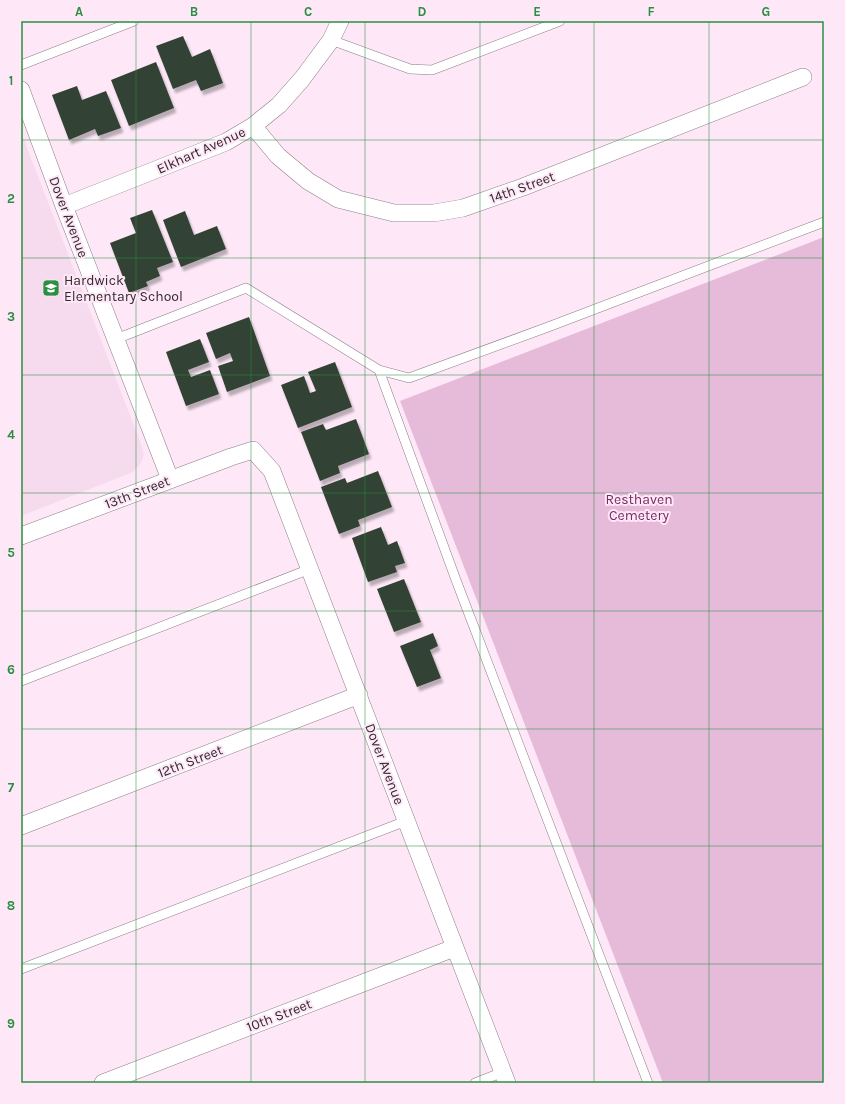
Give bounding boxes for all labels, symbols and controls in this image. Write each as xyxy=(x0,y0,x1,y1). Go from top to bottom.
text: A xyxy=(75,4,83,19)
text: B xyxy=(190,4,198,19)
text: C xyxy=(304,4,312,19)
text: D xyxy=(418,4,427,19)
text: E xyxy=(533,4,541,19)
text: F xyxy=(647,4,655,19)
text: G xyxy=(762,4,770,19)
text: 1 xyxy=(9,73,13,88)
street label: Elkhart Avenue xyxy=(154,123,248,178)
street label: 14th Street xyxy=(487,168,557,207)
street label: Dover Avenue xyxy=(45,174,92,260)
text: 2 xyxy=(7,191,15,206)
place label: Hardwick Elementary School xyxy=(64,272,183,305)
school or university icon: Hardwick Elementary School xyxy=(41,278,61,298)
text: 3 xyxy=(7,309,15,324)
text: 4 xyxy=(7,427,15,442)
street label: 13th Street xyxy=(102,472,172,513)
park label: Resthaven Cemetery xyxy=(605,491,673,524)
text: 5 xyxy=(7,545,15,560)
text: 6 xyxy=(7,662,15,677)
street label: Dover Avenue xyxy=(361,721,408,807)
street label: 12th Street xyxy=(155,741,225,782)
text: 7 xyxy=(8,780,15,795)
text: 8 xyxy=(7,898,15,913)
street label: 10th Street xyxy=(244,995,314,1036)
text: 9 xyxy=(7,1016,15,1031)

